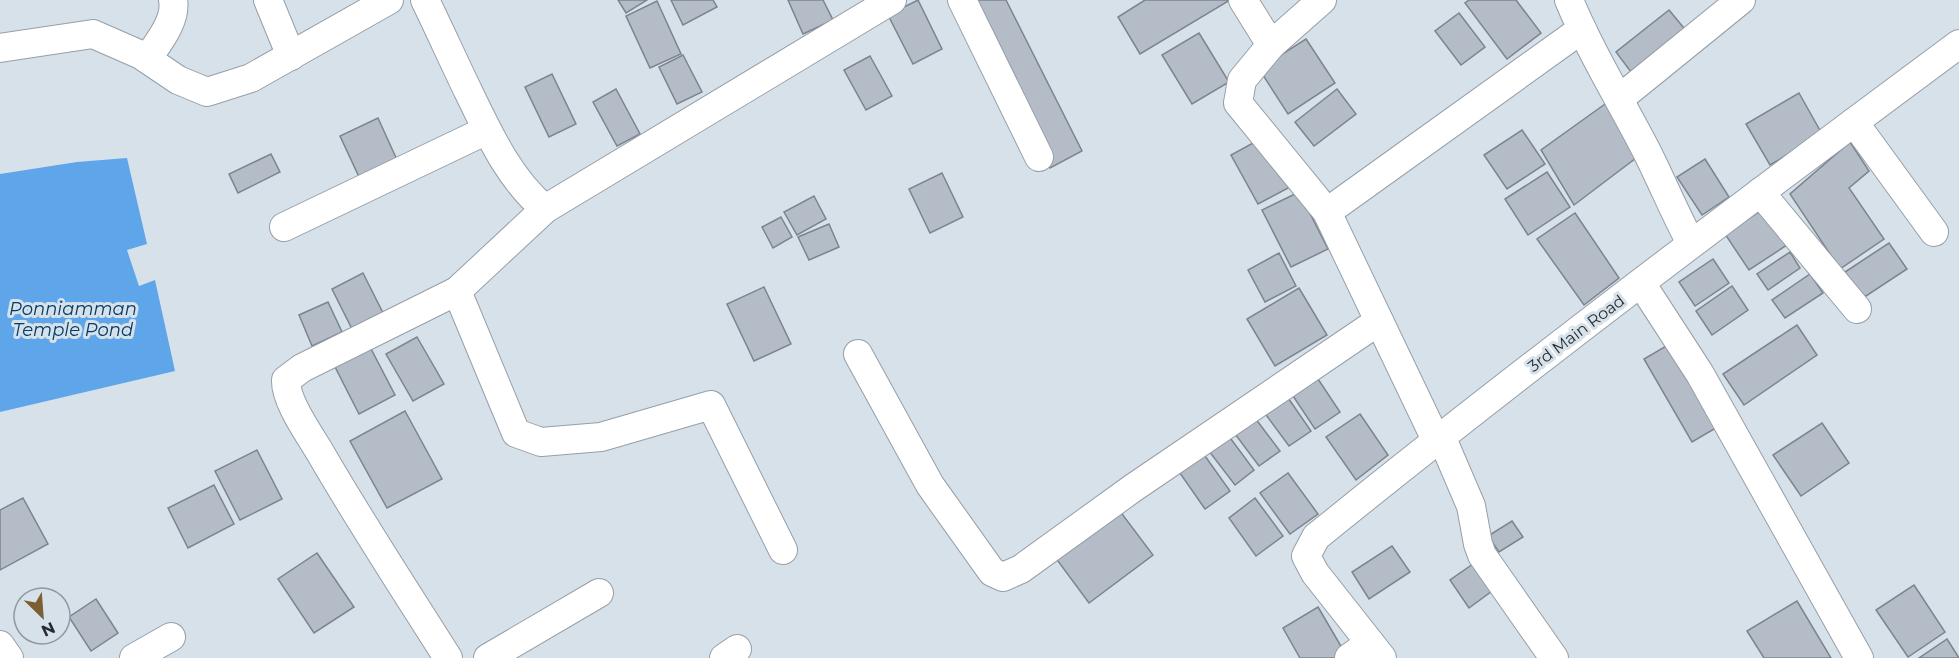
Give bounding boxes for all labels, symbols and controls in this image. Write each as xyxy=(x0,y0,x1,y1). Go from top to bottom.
street label: 3rd Main Road xyxy=(1524,291,1628,376)
water label: Ponniamman Temple Pond xyxy=(9,298,137,341)
north arrow xyxy=(12,586,72,646)
text: N xyxy=(38,618,58,640)

